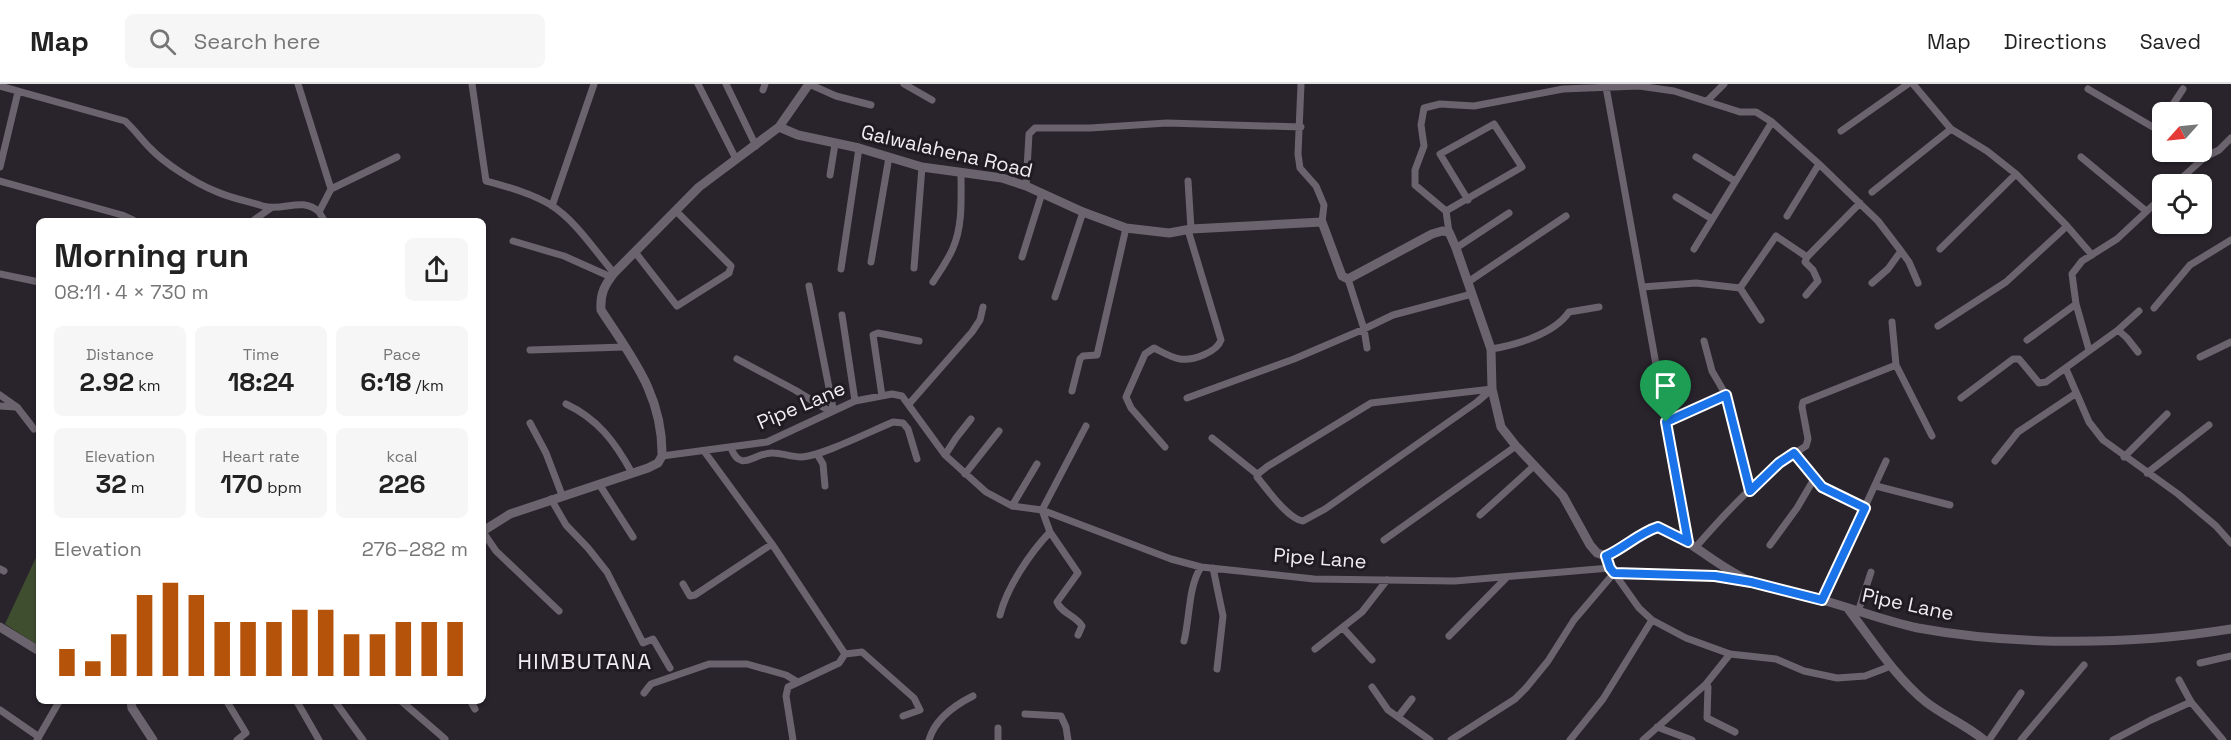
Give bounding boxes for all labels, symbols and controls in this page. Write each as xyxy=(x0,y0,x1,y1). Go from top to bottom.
search box xyxy=(125,14,545,68)
text: Map xyxy=(30,23,89,59)
icon: search xyxy=(146,25,179,58)
text: Search here xyxy=(194,27,321,55)
text: Map xyxy=(1927,28,1971,55)
text: Directions xyxy=(2004,28,2107,55)
text: Saved xyxy=(2140,28,2201,55)
north arrow xyxy=(2152,102,2212,162)
map controls xyxy=(2152,102,2212,234)
street label: Galwalahena Road xyxy=(859,119,1035,183)
button: locate xyxy=(2152,174,2212,234)
text: Morning run xyxy=(54,235,249,277)
button: share xyxy=(405,238,468,301)
text: 08:11 · 4 × 730 m xyxy=(54,279,209,305)
text: Distance xyxy=(86,344,154,365)
text: Time xyxy=(243,344,279,365)
text: Pace xyxy=(383,344,421,365)
pin xyxy=(1640,360,1691,422)
text: 2.92 xyxy=(79,365,134,399)
text: 18:24 xyxy=(228,365,294,399)
text: 6:18 xyxy=(360,365,411,399)
icon: arrive xyxy=(1649,369,1682,402)
text: km xyxy=(134,375,161,396)
text: /km xyxy=(411,375,444,396)
street label: Pipe Lane xyxy=(753,375,849,435)
text: Elevation xyxy=(85,446,155,467)
text: Heart rate xyxy=(222,446,300,467)
text: kcal xyxy=(387,446,417,467)
text: 32 xyxy=(95,467,127,501)
text: 170 xyxy=(220,467,263,501)
text: 226 xyxy=(379,467,425,501)
text: m xyxy=(127,477,145,498)
text: bpm xyxy=(263,477,302,498)
text: Elevation xyxy=(54,536,142,562)
text: 276–282 m xyxy=(362,536,468,562)
street label: Pipe Lane xyxy=(1273,542,1367,574)
street label: Pipe Lane xyxy=(1860,582,1956,626)
district label: HIMBUTANA xyxy=(517,647,653,675)

